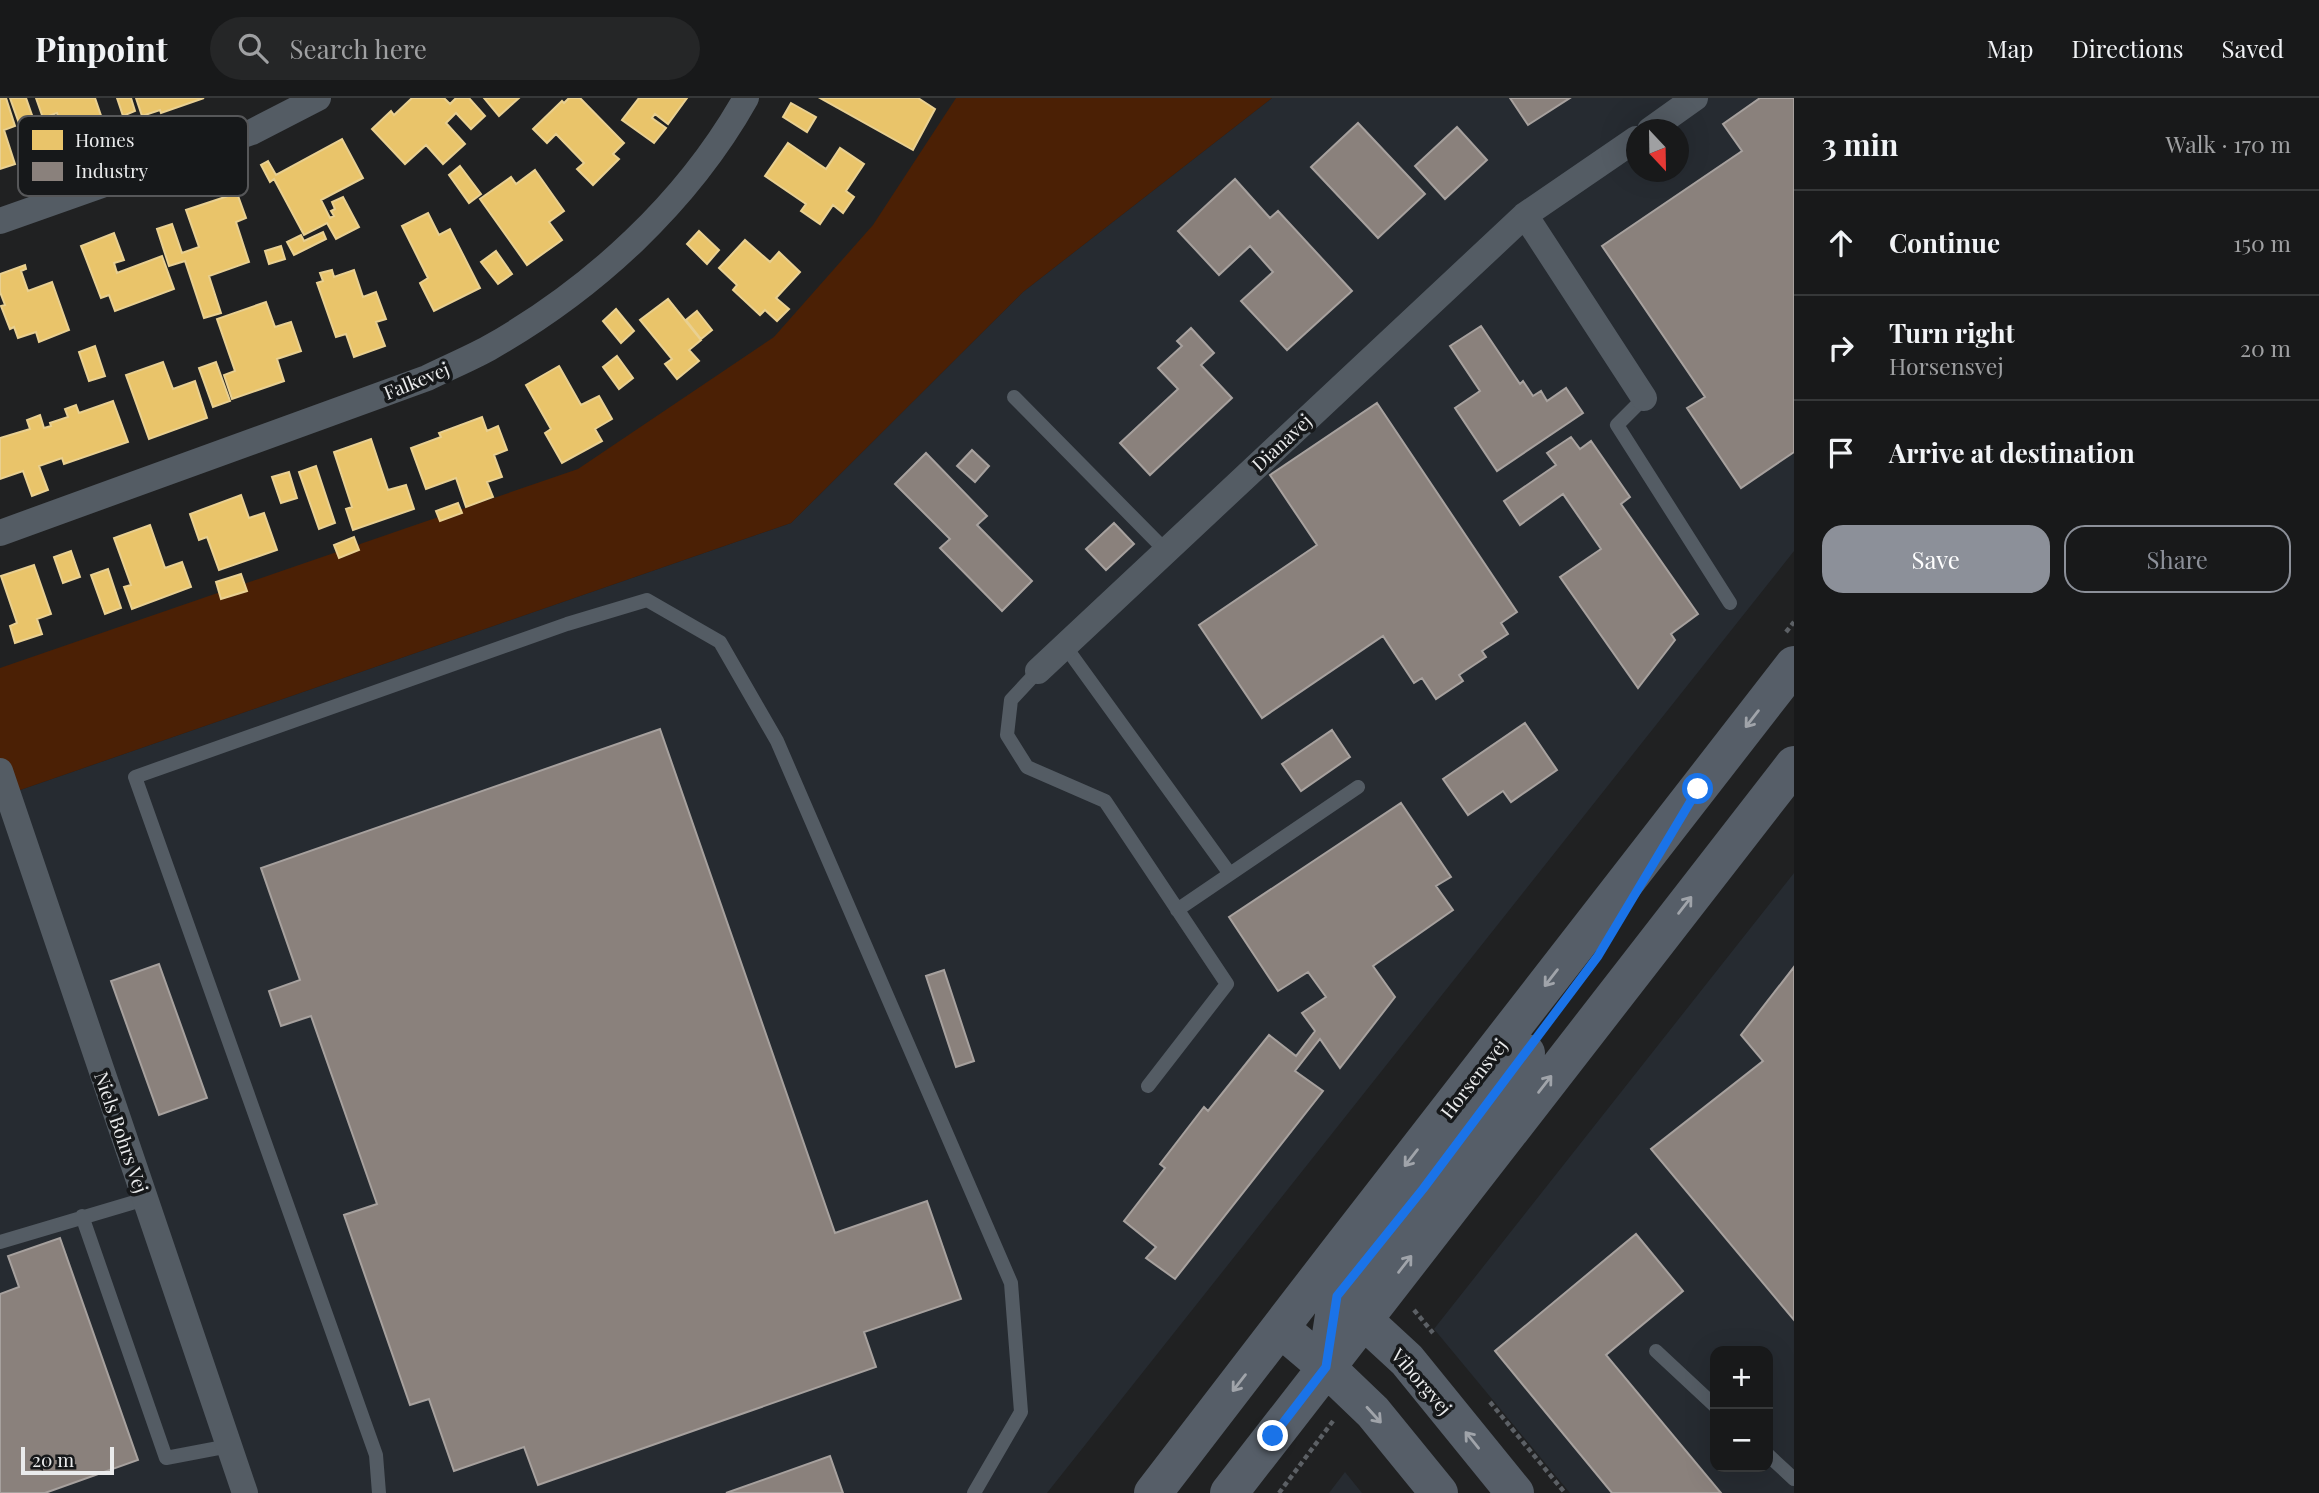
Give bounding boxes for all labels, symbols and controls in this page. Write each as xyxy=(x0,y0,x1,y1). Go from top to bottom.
search box xyxy=(210,17,700,80)
text: Pinpoint xyxy=(35,26,168,70)
icon: search xyxy=(234,29,272,67)
text: Search here xyxy=(290,31,427,66)
text: Map xyxy=(1987,32,2033,64)
text: Directions xyxy=(2071,32,2184,64)
text: Saved xyxy=(2222,32,2284,64)
legend xyxy=(18,116,248,196)
north arrow xyxy=(1626,119,1689,182)
text: 3 min xyxy=(1822,124,1898,164)
text: Homes xyxy=(75,126,134,152)
text: Walk · 170 m xyxy=(2166,128,2291,159)
text: Industry xyxy=(75,157,149,183)
icon: ahead xyxy=(1822,224,1860,262)
text: Continue xyxy=(1889,225,2000,260)
text: 150 m xyxy=(2233,227,2291,258)
text: Turn right xyxy=(1889,315,2015,350)
icon: right xyxy=(1822,329,1860,367)
text: 20 m xyxy=(2240,332,2291,363)
text: Horsensvej xyxy=(1889,350,2004,381)
street label: Falkevej xyxy=(379,355,453,405)
street label: Dianavej xyxy=(1245,407,1317,477)
icon: arrive xyxy=(1822,434,1860,472)
text: Arrive at destination xyxy=(1889,435,2135,470)
button: Save xyxy=(1822,525,2050,593)
button: Share xyxy=(2064,525,2291,593)
one-way arrow xyxy=(1745,709,1760,728)
route start xyxy=(1682,773,1713,804)
one-way arrow xyxy=(1677,896,1692,915)
one-way arrow xyxy=(1543,969,1558,987)
street label: Horsensvej xyxy=(1434,1033,1512,1123)
street label: Niels Bohrs Vej xyxy=(89,1068,155,1196)
one-way arrow xyxy=(1538,1076,1553,1094)
one-way arrow xyxy=(1404,1148,1419,1166)
one-way arrow xyxy=(1398,1255,1413,1274)
street label: Viborgvej xyxy=(1385,1341,1458,1420)
map controls xyxy=(1710,1346,1773,1472)
button: + xyxy=(1710,1346,1773,1409)
one-way arrow xyxy=(1231,1373,1246,1391)
one-way arrow xyxy=(1366,1406,1382,1424)
button: − xyxy=(1710,1409,1773,1472)
route end xyxy=(1257,1420,1288,1451)
one-way arrow xyxy=(1465,1431,1480,1449)
scale bar xyxy=(21,1444,114,1476)
text: 20 m xyxy=(32,1446,74,1472)

